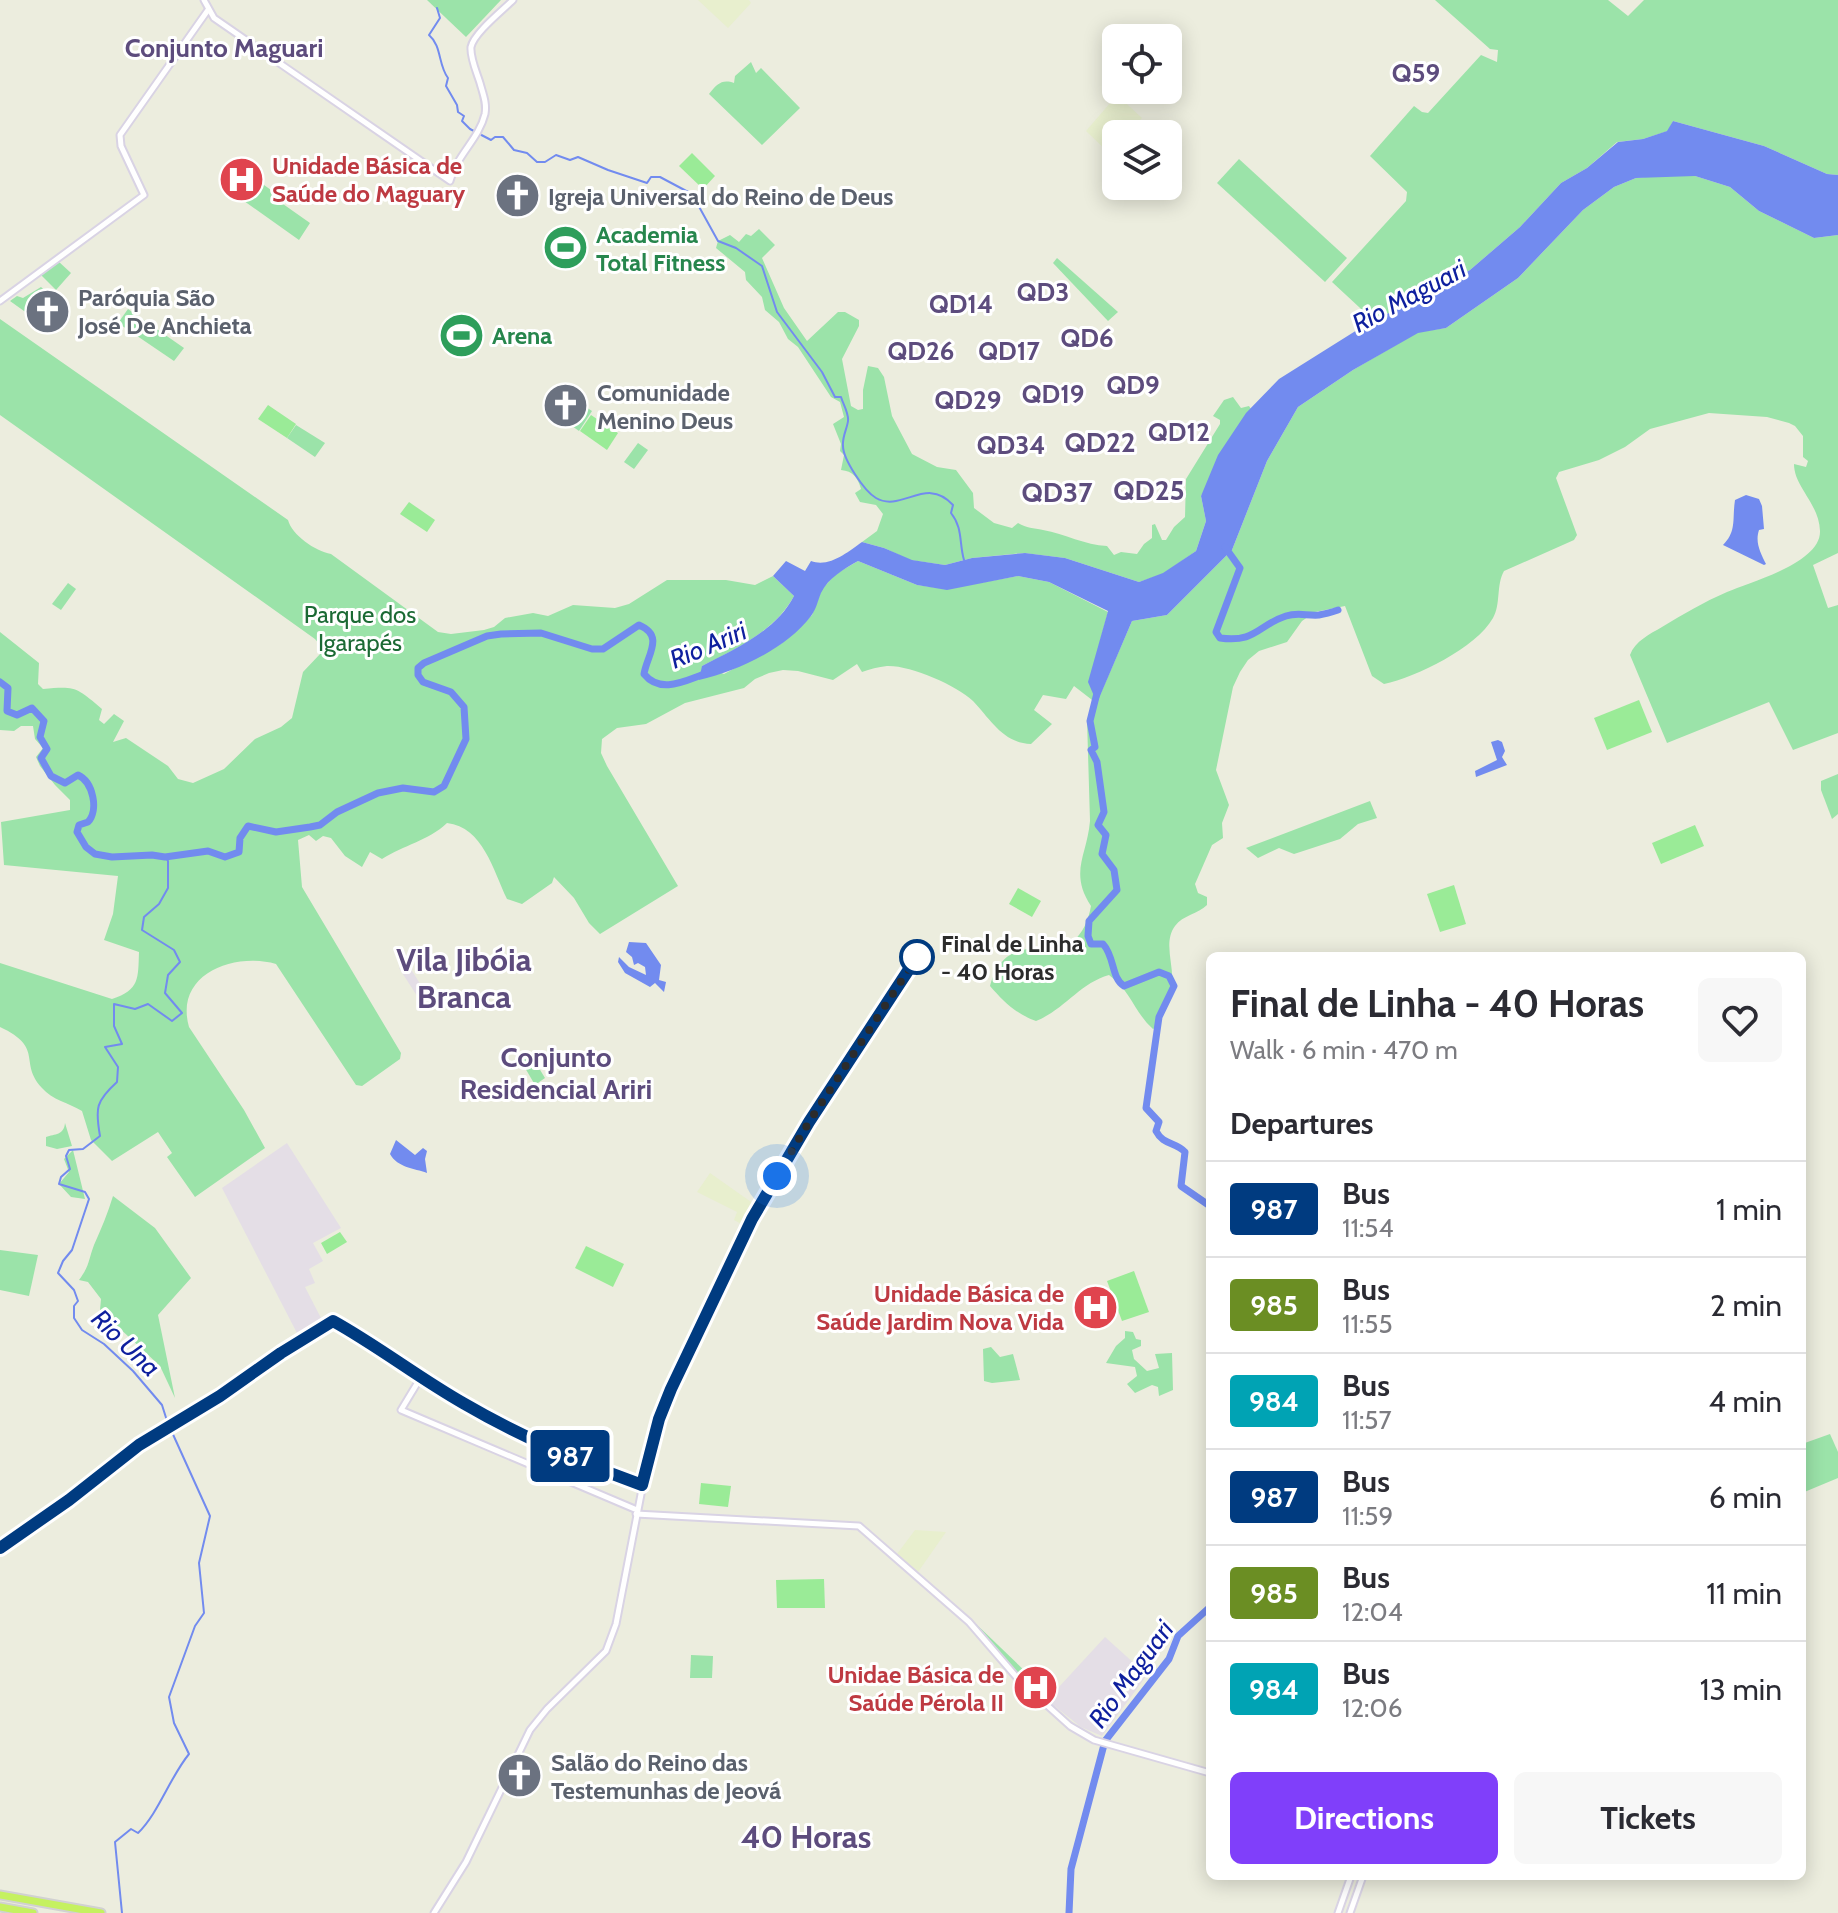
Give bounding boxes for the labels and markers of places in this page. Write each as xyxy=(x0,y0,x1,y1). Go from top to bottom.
place label: Unidade Básica de Saúde do Maguary xyxy=(272,151,465,208)
hospital icon: Unidade Básica de Saúde do Maguary xyxy=(217,155,265,203)
church icon: Igreja Universal do Reino de Deus xyxy=(493,172,541,220)
place label: Igreja Universal do Reino de Deus xyxy=(548,182,893,211)
place label: Academia Total Fitness xyxy=(596,220,725,277)
sports icon: Academia Total Fitness xyxy=(541,224,589,272)
place label: Paróquia São José De Anchieta xyxy=(77,283,252,340)
church icon: Paróquia São José De Anchieta xyxy=(23,287,71,335)
sports icon: Arena xyxy=(437,311,485,359)
place label: Arena xyxy=(492,321,552,350)
place label: Comunidade Menino Deus xyxy=(597,378,733,435)
church icon: Comunidade Menino Deus xyxy=(542,382,590,430)
place label: Final de Linha - 40 Horas xyxy=(941,929,1084,986)
marker: Final de Linha - 40 Horas xyxy=(900,940,934,974)
place label: Unidade Básica de Saúde Jardim Nova Vida xyxy=(816,1279,1064,1336)
hospital icon: Unidade Básica de Saúde Jardim Nova Vida xyxy=(1071,1283,1119,1331)
place label: Unidae Básica de Saúde Pérola II xyxy=(828,1660,1004,1717)
hospital icon: Unidae Básica de Saúde Pérola II xyxy=(1011,1664,1059,1712)
place label: Salão do Reino das Testemunhas de Jeová xyxy=(551,1748,781,1805)
church icon: Salão do Reino das Testemunhas de Jeová xyxy=(496,1752,544,1800)

